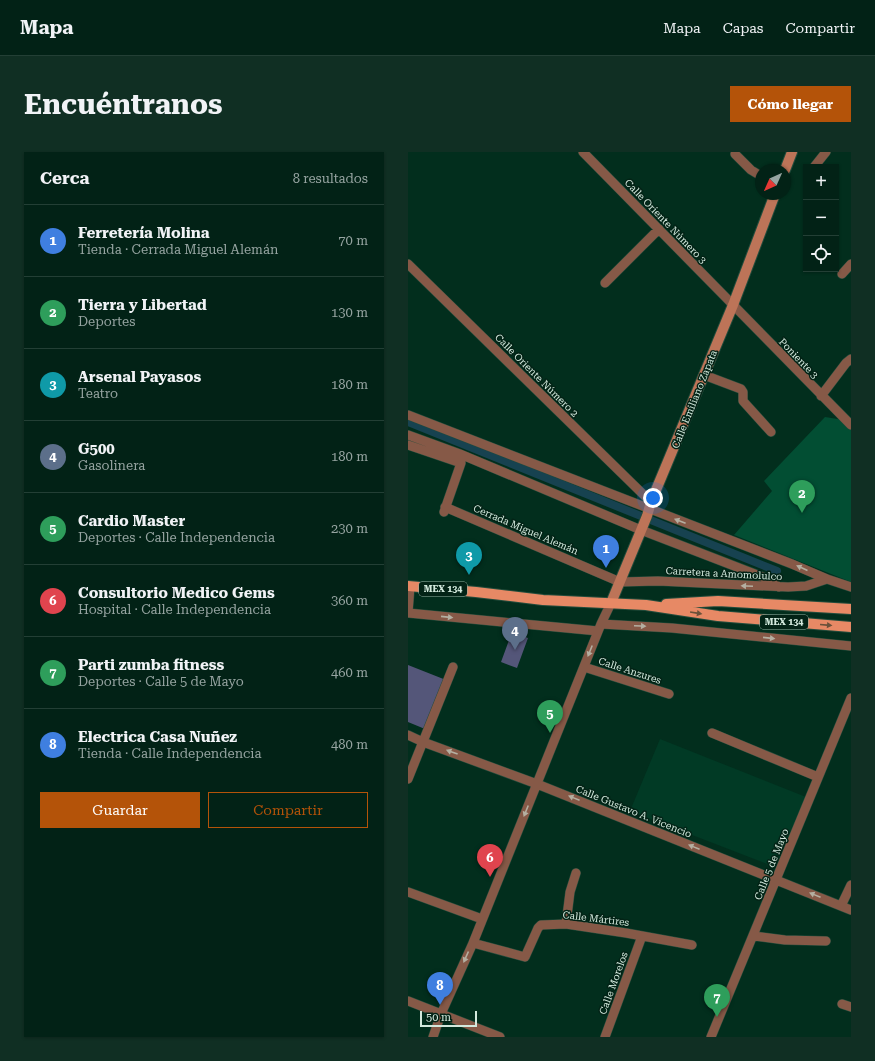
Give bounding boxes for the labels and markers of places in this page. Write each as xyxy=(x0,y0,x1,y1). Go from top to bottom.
pin: 2 xyxy=(789,480,815,513)
pin: 1 xyxy=(593,535,619,568)
pin: 3 xyxy=(456,542,482,575)
pin: 4 xyxy=(502,617,528,650)
pin: 5 xyxy=(537,700,563,733)
pin: 6 xyxy=(477,844,503,877)
pin: 8 xyxy=(427,972,453,1005)
pin: 7 xyxy=(704,984,730,1017)

